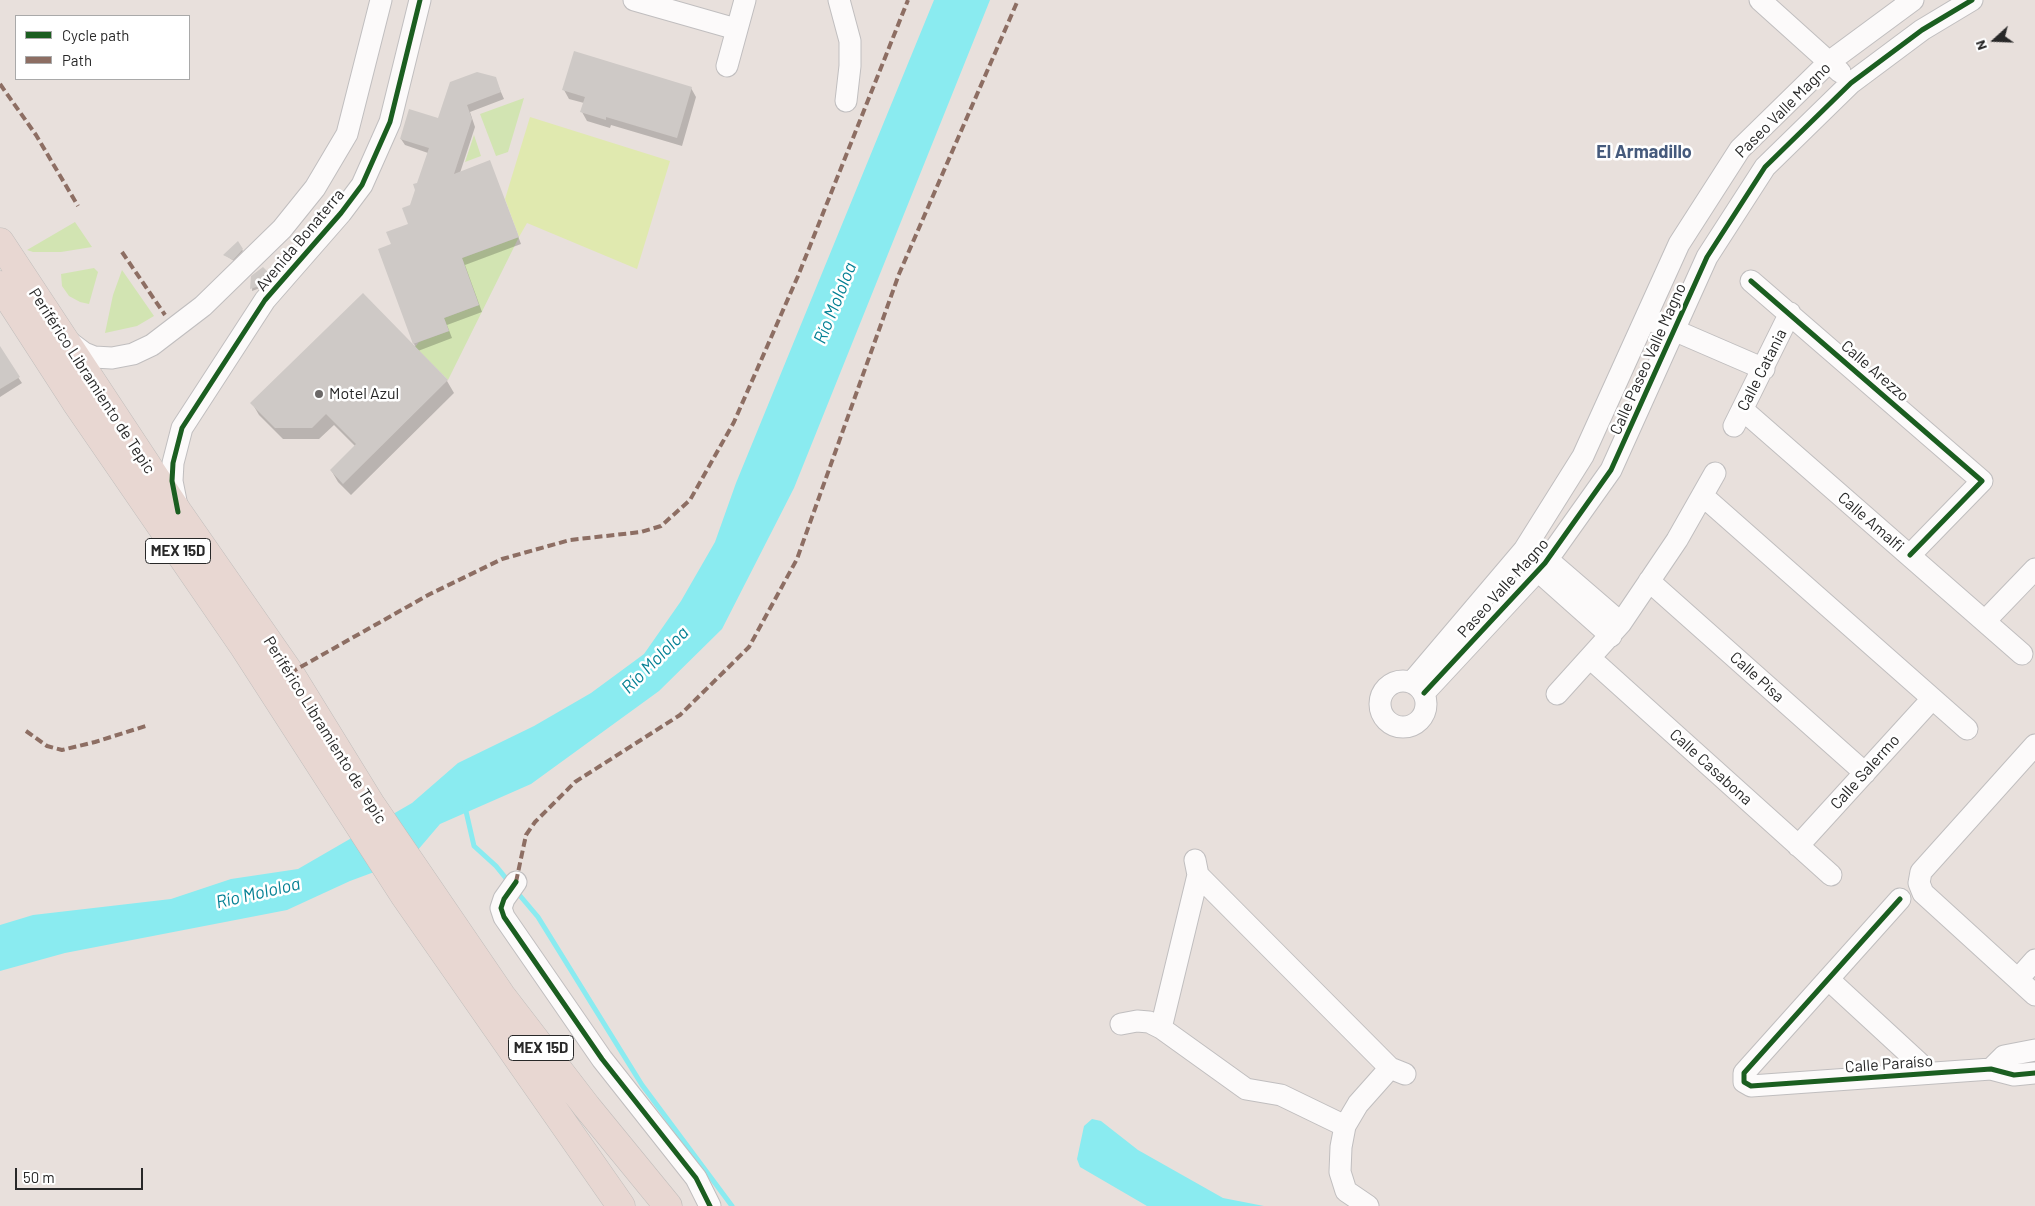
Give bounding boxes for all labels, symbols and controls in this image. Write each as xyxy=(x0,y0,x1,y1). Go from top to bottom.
legend xyxy=(15,15,190,80)
north arrow xyxy=(1970,15,2020,65)
text: Cycle path xyxy=(62,26,129,44)
text: N xyxy=(1971,38,1990,53)
text: Path xyxy=(62,51,92,69)
street label: Paseo Valle Magno xyxy=(1731,58,1835,162)
district label: El Armadillo xyxy=(1596,141,1692,163)
street label: Avenida Bonaterra xyxy=(252,185,348,295)
water label: Río Mololoa xyxy=(809,259,861,347)
street label: Calle Paseo Valle Magno xyxy=(1606,280,1690,438)
street label: Periférico Libramiento de Tepic xyxy=(25,285,159,477)
street label: Calle Catania xyxy=(1733,326,1791,414)
street label: Calle Arezzo xyxy=(1837,336,1913,406)
place label: Motel Azul xyxy=(329,384,399,404)
marker: Motel Azul xyxy=(313,388,325,400)
street label: Calle Amalfi xyxy=(1834,488,1908,556)
street label: Paseo Valle Magno xyxy=(1453,534,1553,642)
road number: MEX 15D xyxy=(146,538,210,564)
water label: Río Mololoa xyxy=(617,622,693,698)
street label: Periférico Libramiento de Tepic xyxy=(259,633,391,827)
street label: Calle Pisa xyxy=(1726,648,1788,706)
street label: Calle Casabona xyxy=(1666,725,1756,809)
street label: Calle Salermo xyxy=(1826,731,1904,813)
water label: Río Mololoa xyxy=(214,873,302,913)
road number: MEX 15D xyxy=(508,1036,574,1060)
street label: Calle Paraíso xyxy=(1844,1051,1934,1077)
scale bar xyxy=(18,1158,145,1190)
text: 50 m xyxy=(23,1168,55,1186)

